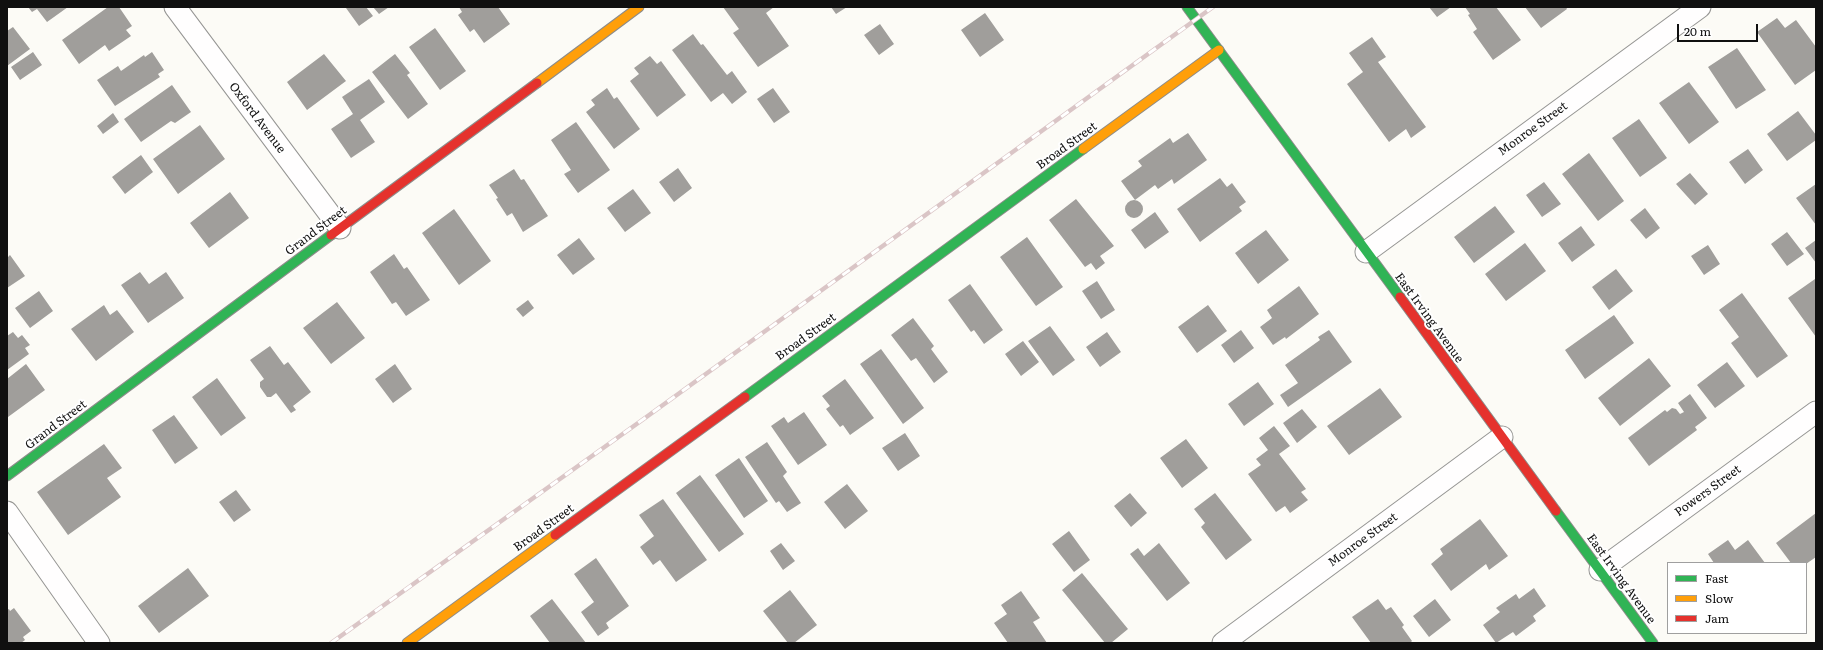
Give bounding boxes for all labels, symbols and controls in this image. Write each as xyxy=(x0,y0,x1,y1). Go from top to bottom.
scale bar xyxy=(1679,16,1760,42)
text: 20 m xyxy=(1684,22,1711,40)
street label: Oxford Avenue xyxy=(226,80,288,156)
street label: Monroe Street xyxy=(1496,99,1570,159)
street label: Broad Street xyxy=(1034,119,1100,173)
street label: Grand Street xyxy=(283,203,349,259)
street label: East Irving Avenue xyxy=(1392,270,1466,366)
street label: Broad Street xyxy=(773,310,839,364)
street label: Grand Street xyxy=(23,397,89,453)
street label: Powers Street xyxy=(1672,462,1744,520)
street label: Broad Street xyxy=(511,501,577,555)
street label: Monroe Street xyxy=(1326,510,1400,570)
street label: East Irving Avenue xyxy=(1584,531,1658,627)
legend xyxy=(1667,562,1807,634)
text: Fast xyxy=(1705,569,1728,587)
text: Slow xyxy=(1705,589,1733,607)
text: Jam xyxy=(1705,609,1729,627)

